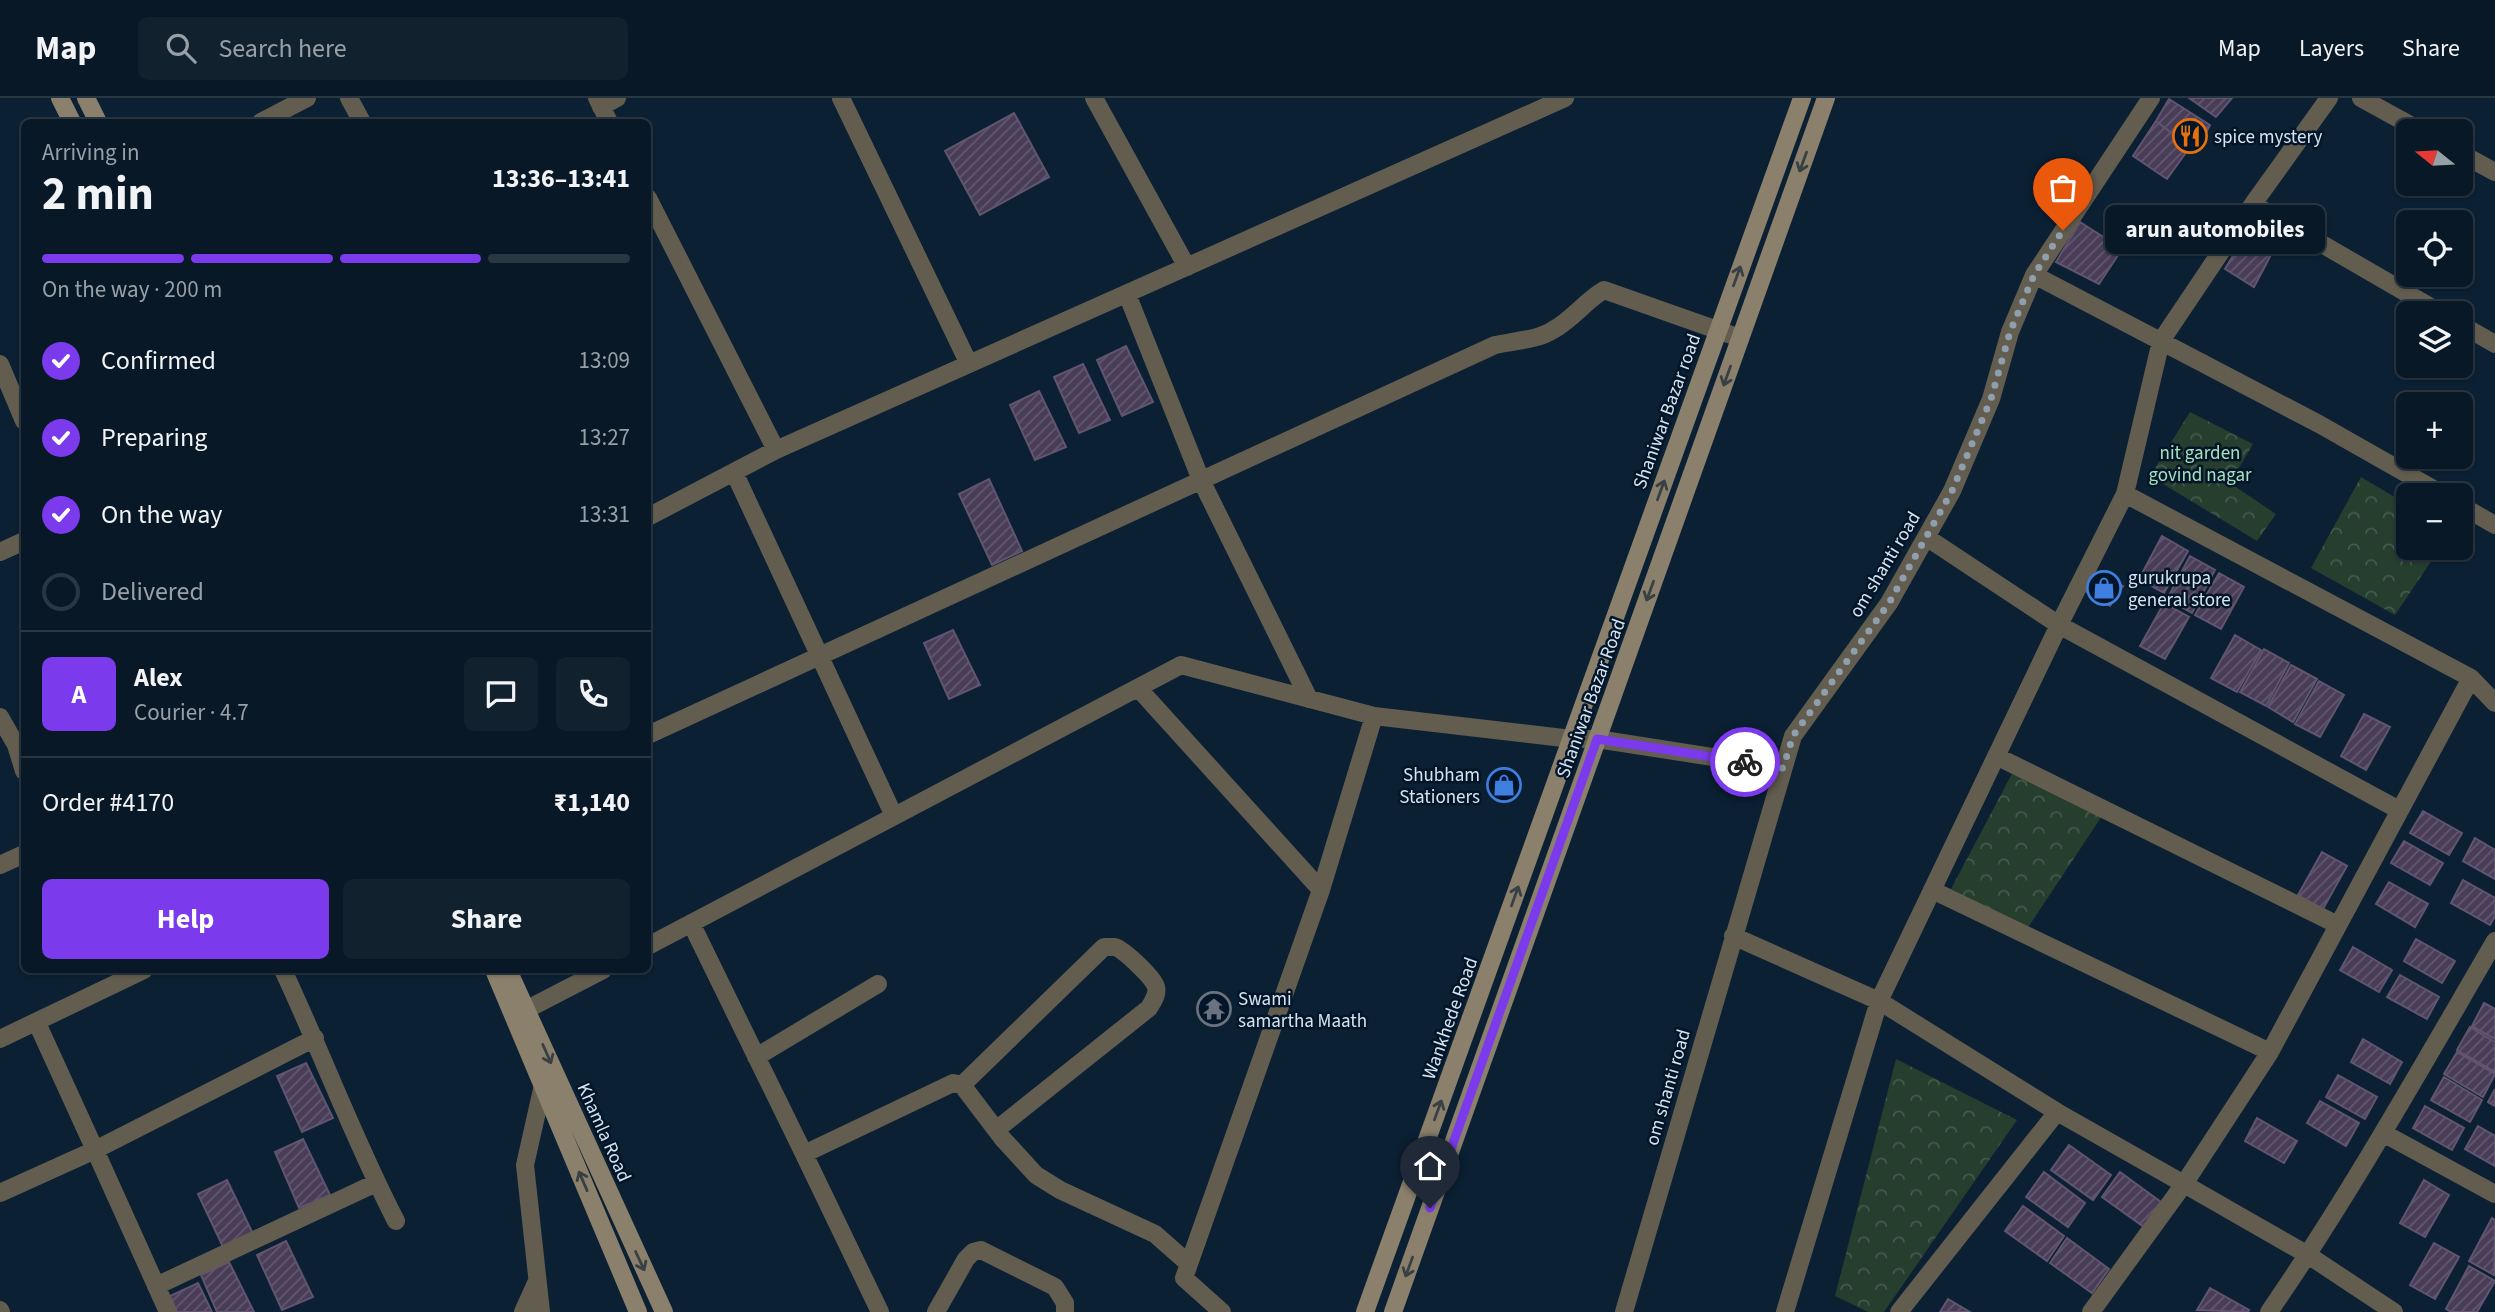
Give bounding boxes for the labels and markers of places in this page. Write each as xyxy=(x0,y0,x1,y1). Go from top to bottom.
restaurant icon: spice mystery xyxy=(2171,117,2209,155)
place label: spice mystery xyxy=(2214,124,2323,151)
pin xyxy=(2033,158,2093,230)
callout: arun automobiles xyxy=(2105,206,2326,254)
place label: gurukrupa general store xyxy=(2128,565,2231,614)
shop icon: gurukrupa general store xyxy=(2085,569,2123,607)
place label: Shubham Stationers xyxy=(1399,762,1480,811)
shop icon: Shubham Stationers xyxy=(1485,766,1523,804)
place label: Swami samartha Maath xyxy=(1238,986,1367,1035)
temple icon: Swami samartha Maath xyxy=(1195,990,1233,1028)
pin xyxy=(1400,1136,1460,1208)

